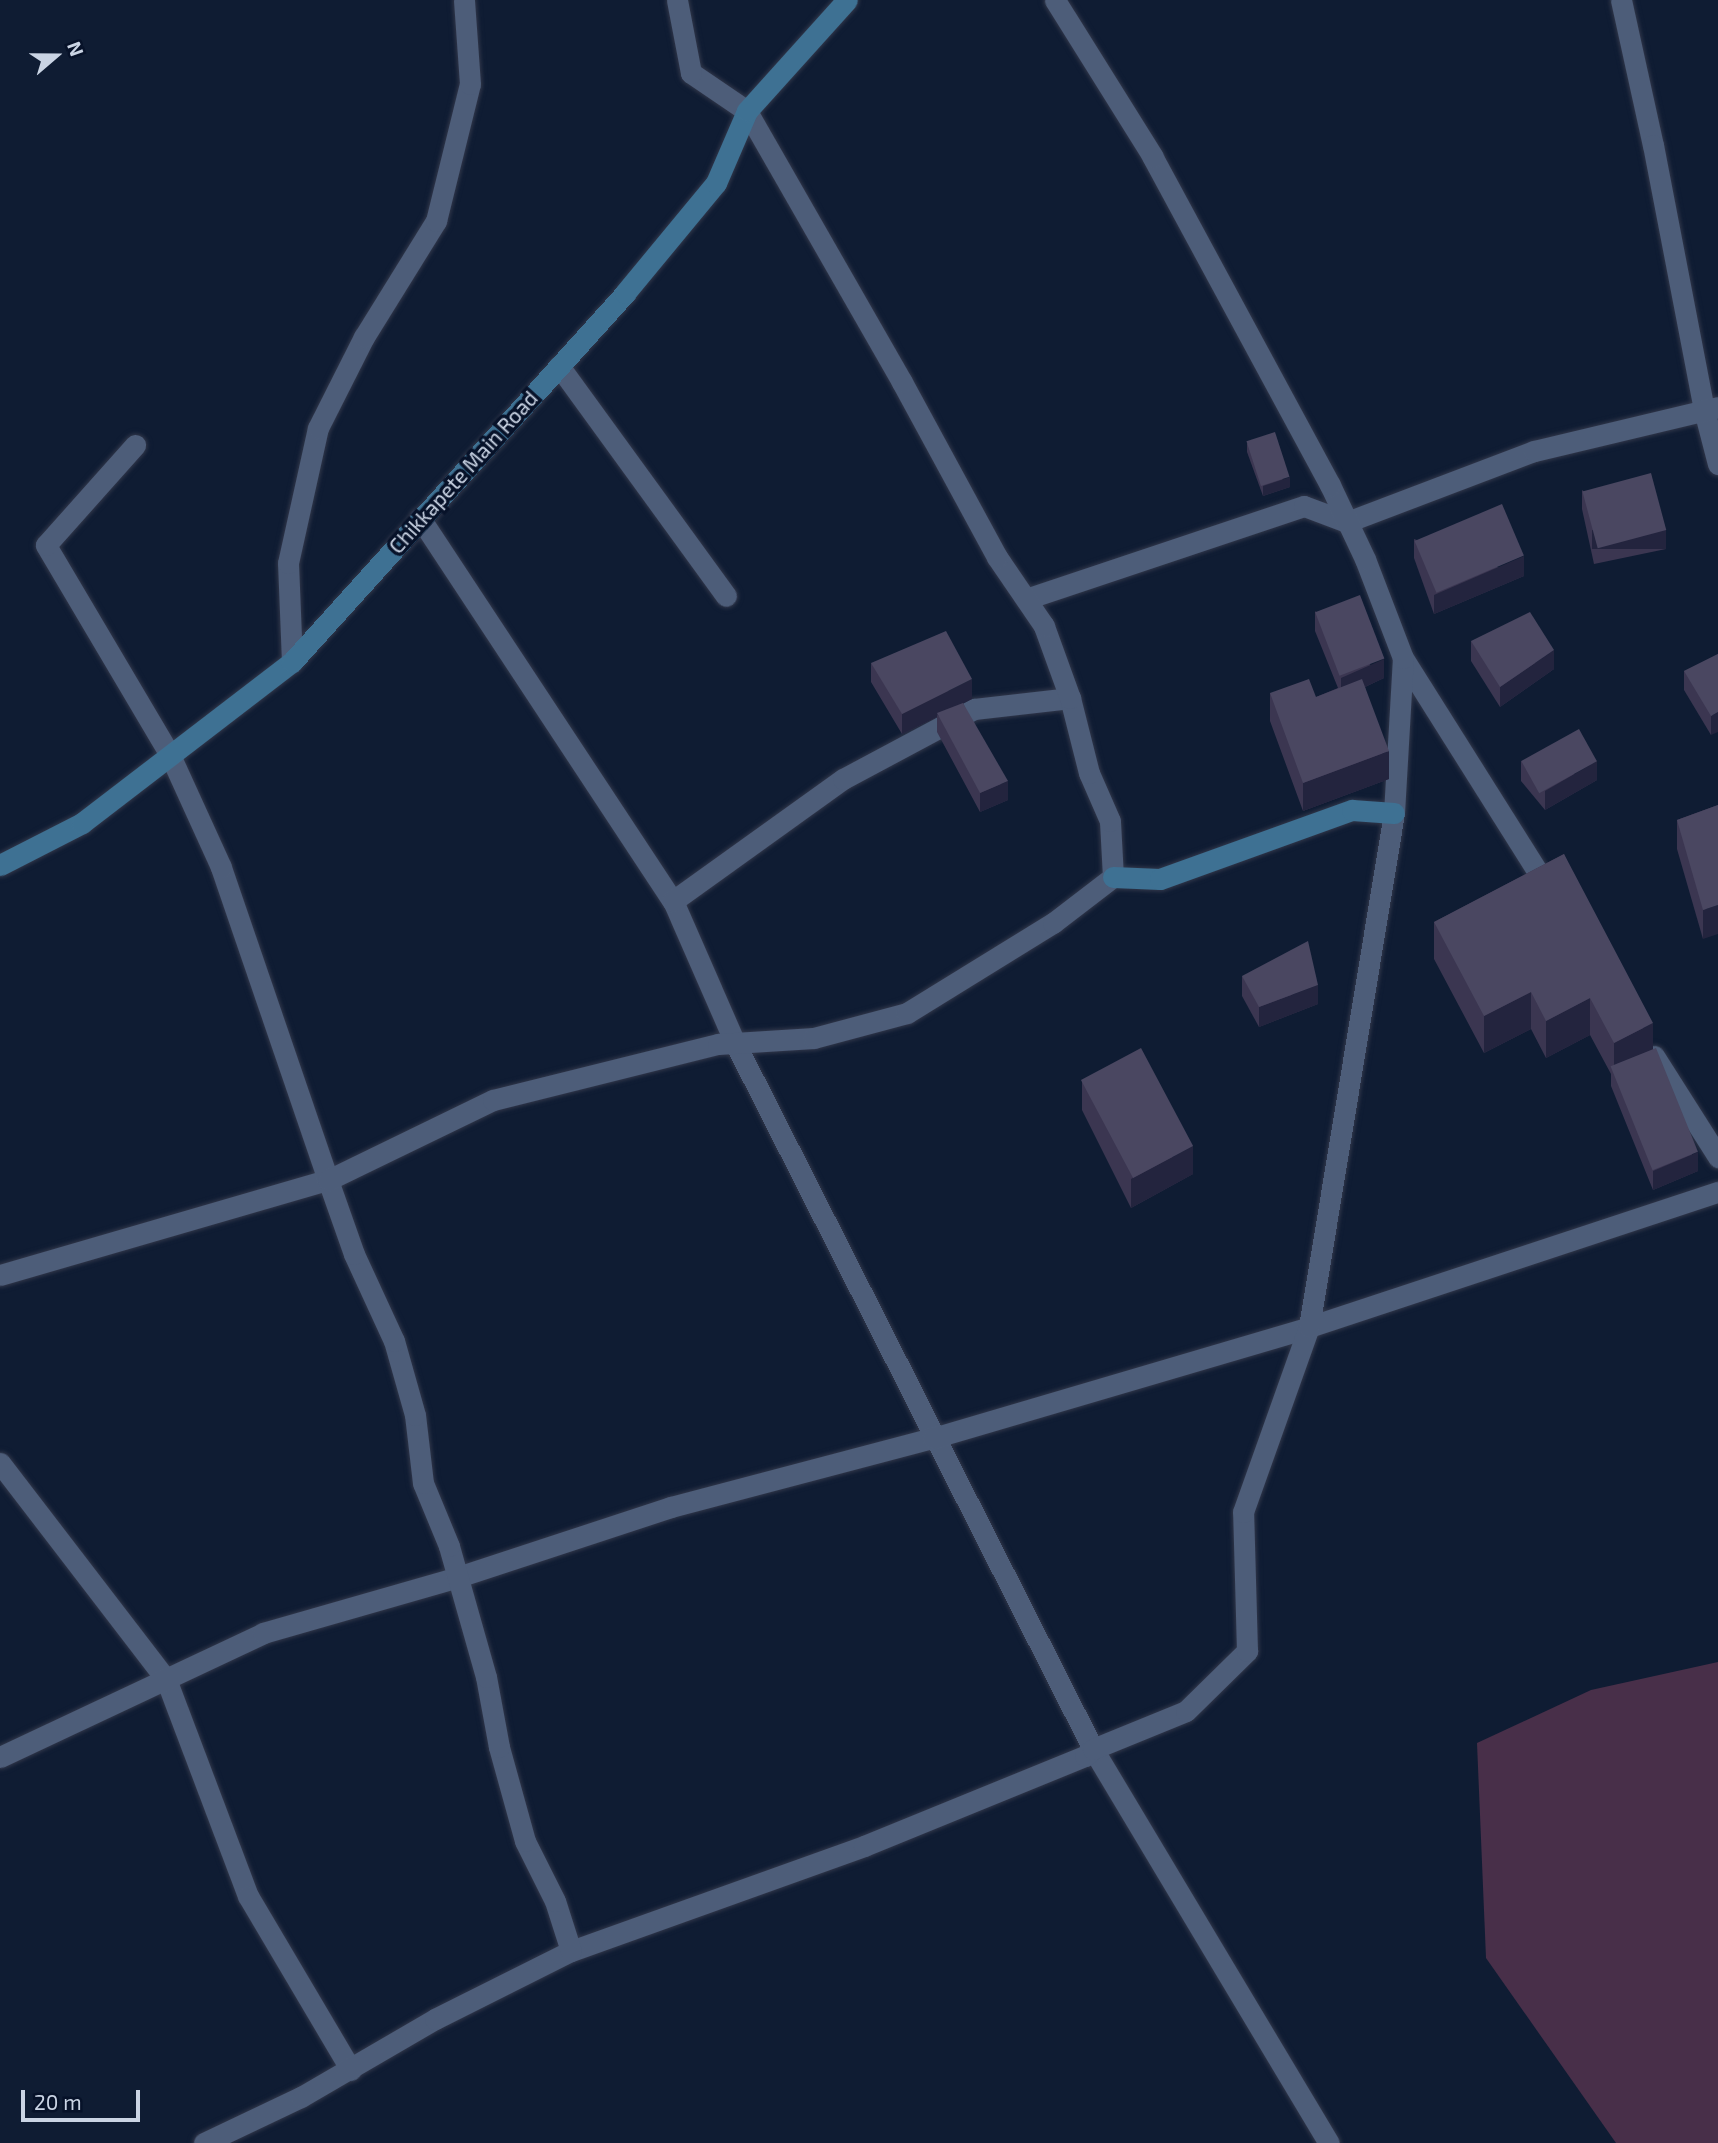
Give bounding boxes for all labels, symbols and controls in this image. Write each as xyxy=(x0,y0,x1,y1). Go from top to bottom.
north arrow xyxy=(21,21,91,91)
text: N xyxy=(63,38,89,59)
street label: Chikkapete Main Road xyxy=(383,385,543,559)
scale bar xyxy=(24,2076,144,2120)
text: 20 m xyxy=(34,2089,82,2114)

